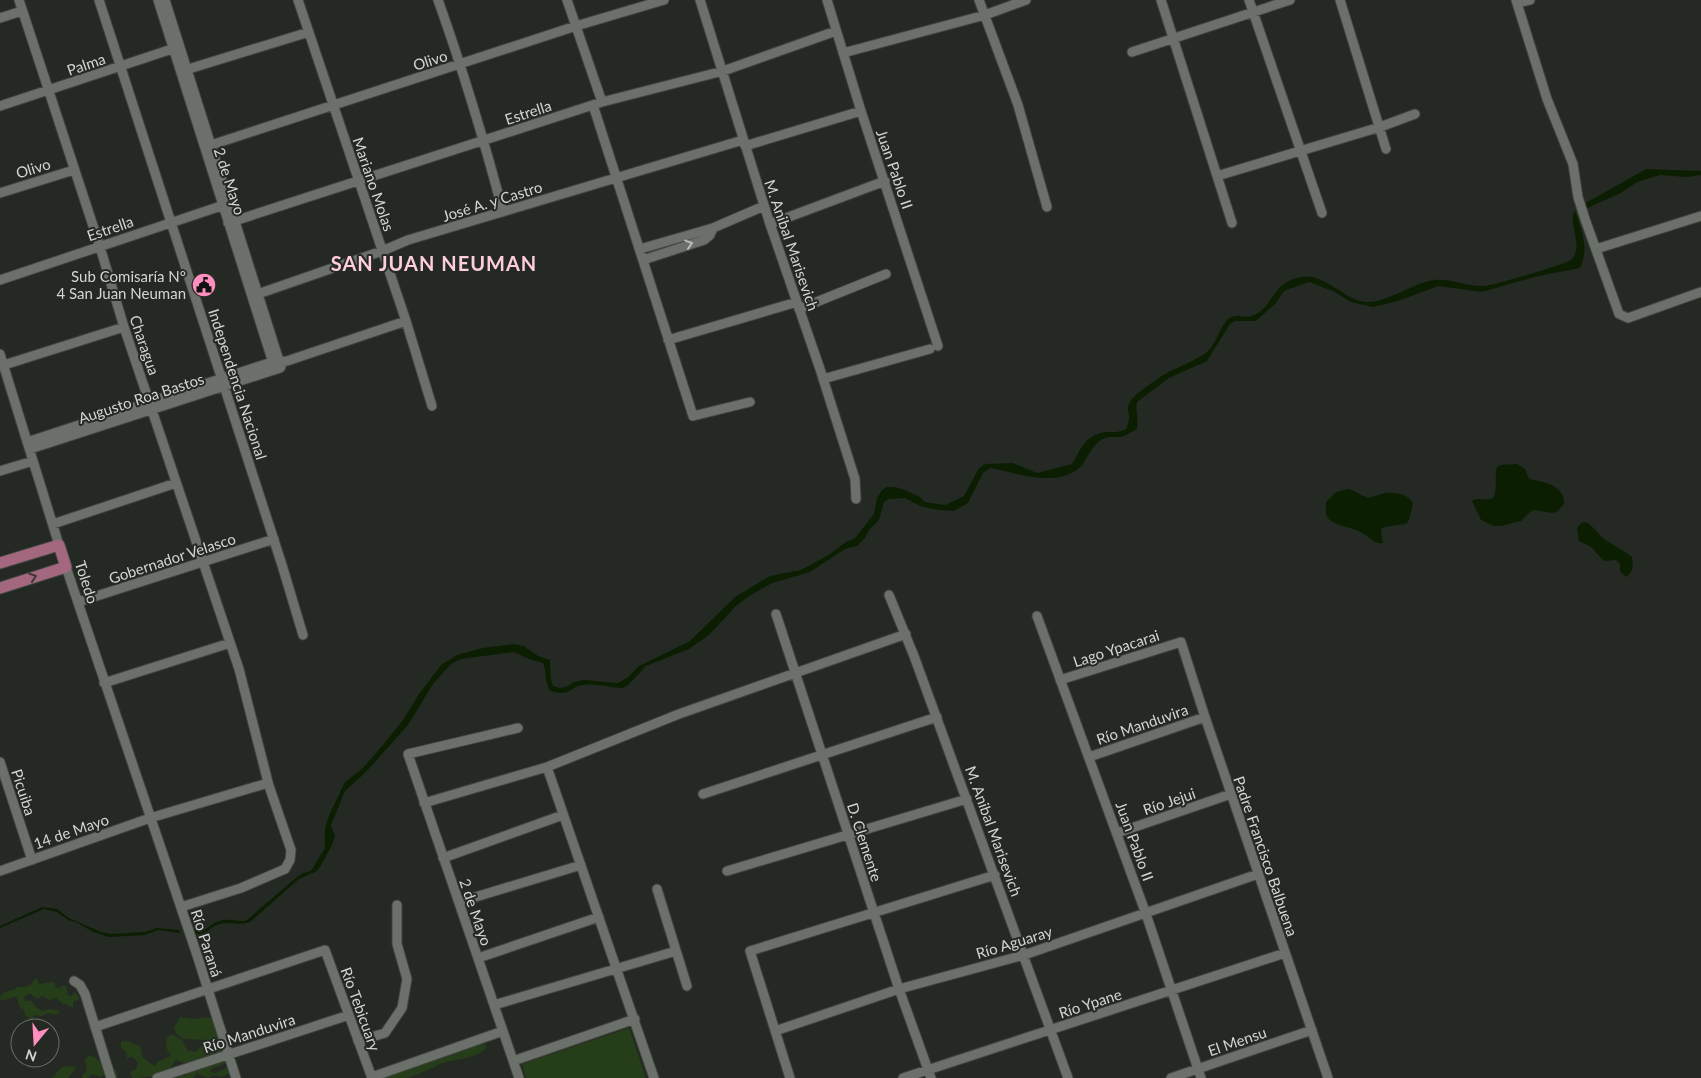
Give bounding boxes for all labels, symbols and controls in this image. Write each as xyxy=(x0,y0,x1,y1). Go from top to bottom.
street label: Olivo xyxy=(411,46,449,74)
street label: Palma xyxy=(64,49,108,79)
street label: Estrella xyxy=(502,96,554,128)
street label: Juan Pablo II xyxy=(873,127,917,211)
street label: Mariano Molas xyxy=(350,135,398,233)
street label: 2 de Mayo xyxy=(211,145,249,217)
street label: Olivo xyxy=(14,154,52,182)
street label: José A. y Castro xyxy=(440,177,544,225)
street label: M. Anibal Marisevich xyxy=(761,177,823,313)
street label: Estrella xyxy=(84,212,136,244)
one-way arrow xyxy=(684,240,693,250)
district label: SAN JUAN NEUMAN xyxy=(331,251,537,275)
place label: Sub Comisaría N° 4 San Juan Neuman xyxy=(56,267,186,302)
public building icon: Sub Comisaría N° 4 San Juan Neuman xyxy=(191,272,217,298)
street label: Independencia Nacional xyxy=(205,306,271,462)
street label: Charagua xyxy=(126,313,164,377)
street label: Augusto Roa Bastos xyxy=(76,369,206,427)
street label: Gobernador Velasco xyxy=(106,529,238,587)
street label: Toledo xyxy=(72,558,102,606)
one-way arrow xyxy=(28,573,37,583)
street label: Lago Ypacarai xyxy=(1071,626,1161,670)
street label: Río Manduvira xyxy=(1094,700,1190,748)
street label: M. Anibal Marisevich xyxy=(962,763,1026,899)
street label: Picuiba xyxy=(8,767,40,817)
street label: Padre Francisco Balbuena xyxy=(1230,774,1302,938)
street label: Río Jejui xyxy=(1140,784,1198,818)
street label: Juan Pablo II xyxy=(1112,799,1158,883)
street label: D. Clemente xyxy=(844,800,886,884)
street label: 14 de Mayo xyxy=(31,810,111,852)
street label: 2 de Mayo xyxy=(456,876,496,948)
street label: Río Paraná xyxy=(188,907,226,979)
street label: Río Aguaray xyxy=(974,922,1055,962)
street label: Río Tebicuary xyxy=(338,965,385,1054)
street label: Río Ypane xyxy=(1056,984,1124,1022)
street label: Río Manduvira xyxy=(201,1010,297,1056)
north arrow xyxy=(10,1018,60,1068)
street label: El Mensu xyxy=(1205,1023,1269,1059)
text: N xyxy=(23,1046,39,1066)

